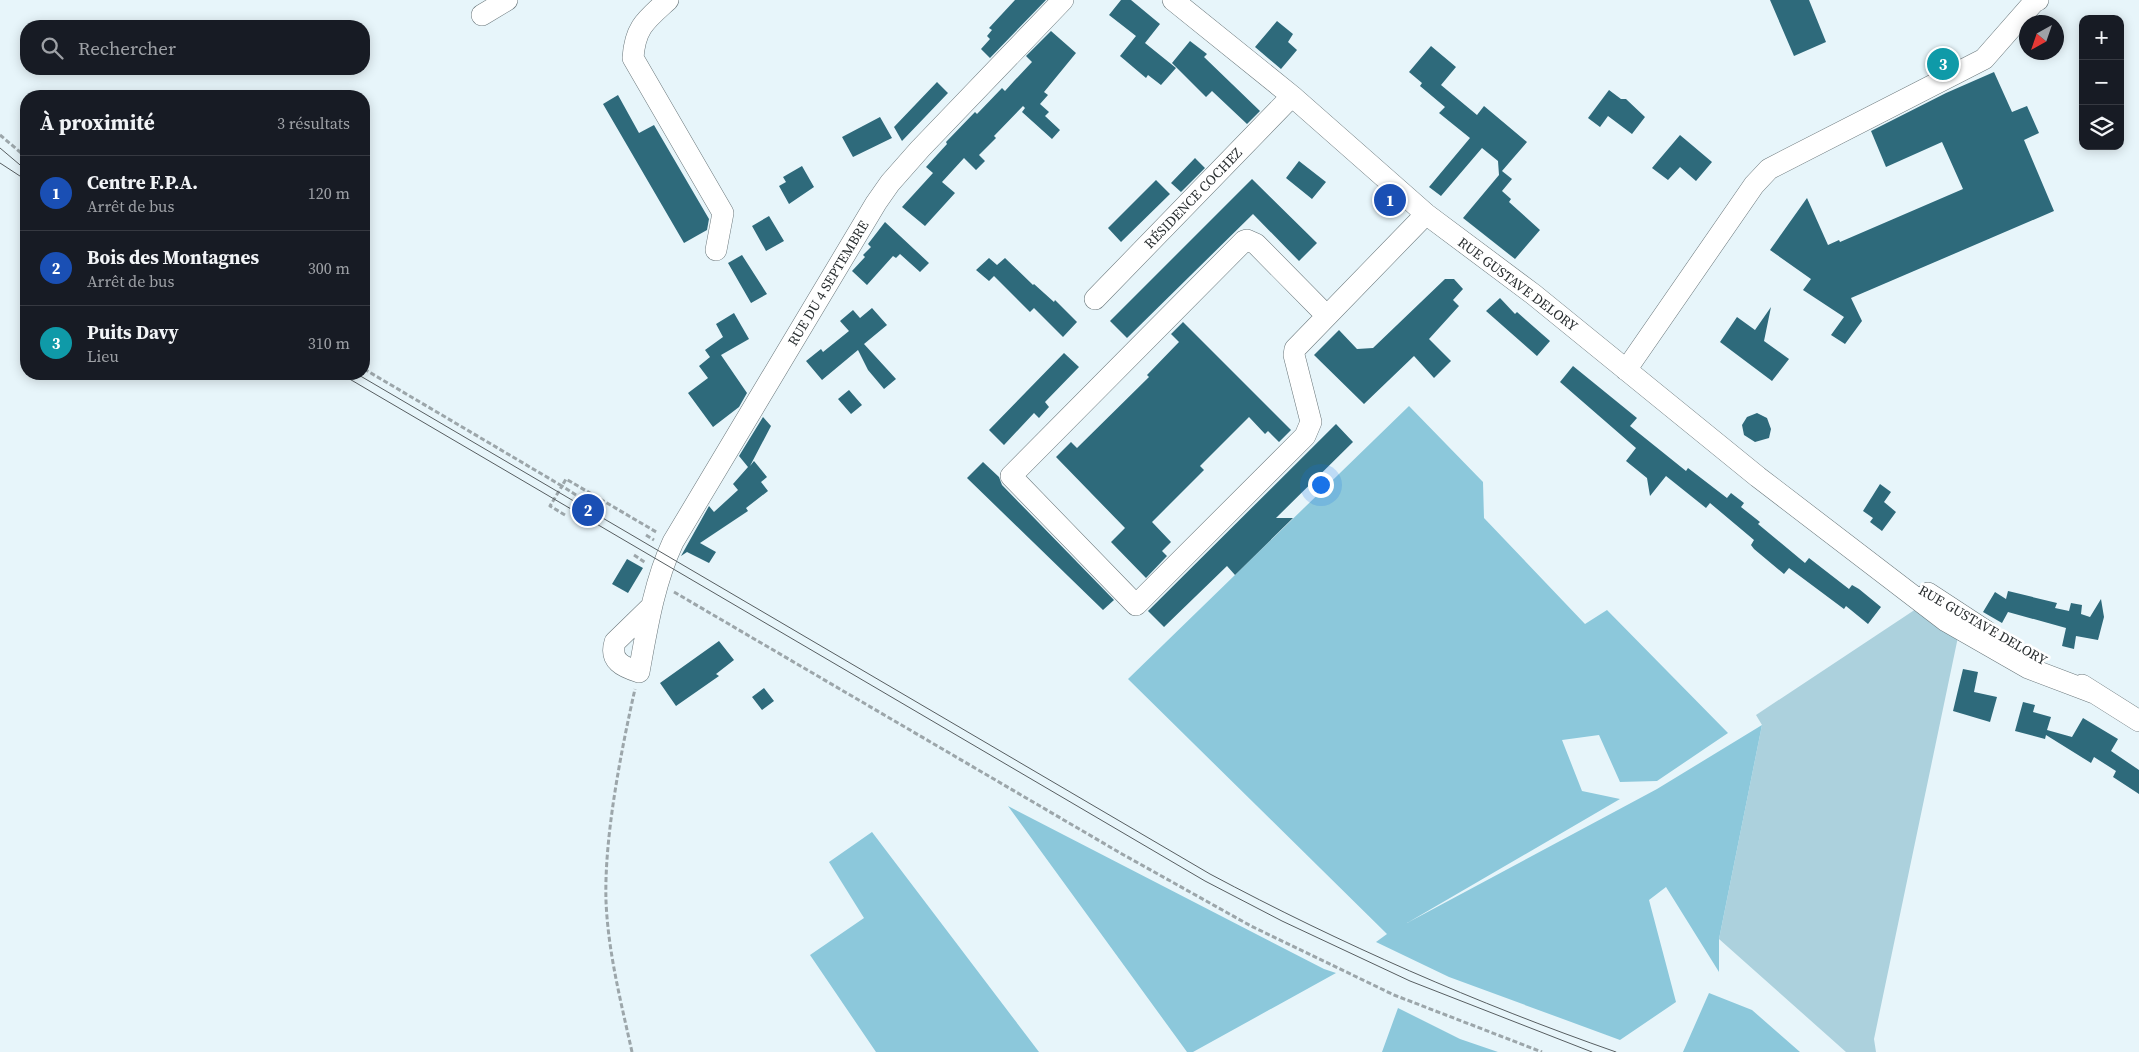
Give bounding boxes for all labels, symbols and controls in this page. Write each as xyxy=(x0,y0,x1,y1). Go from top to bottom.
north arrow xyxy=(2019,15,2064,60)
map controls xyxy=(2079,15,2124,150)
button: + xyxy=(2079,15,2124,60)
search box xyxy=(20,20,370,75)
icon: search xyxy=(38,34,66,62)
text: Rechercher xyxy=(78,35,176,61)
pin: 3 xyxy=(1927,45,1959,83)
button: − xyxy=(2079,60,2124,105)
button: layers xyxy=(2079,105,2124,150)
text: À proximité xyxy=(40,108,155,137)
text: 3 résultats xyxy=(277,112,350,134)
street label: RÉSIDENCE COCHEZ xyxy=(1140,143,1247,253)
text: Centre F.P.A. xyxy=(87,169,198,195)
pin: 1 xyxy=(1374,181,1406,219)
text: 1 xyxy=(52,182,60,204)
text: 120 m xyxy=(308,182,350,204)
text: Arrêt de bus xyxy=(87,195,174,217)
street label: RUE DU 4 SEPTEMBRE xyxy=(783,217,873,349)
street label: RUE GUSTAVE DELORY xyxy=(1454,232,1582,336)
text: Bois des Montagnes xyxy=(87,244,259,270)
text: 2 xyxy=(52,257,60,279)
text: 300 m xyxy=(308,257,350,279)
text: Arrêt de bus xyxy=(87,270,174,292)
text: Puits Davy xyxy=(87,319,179,345)
text: 3 xyxy=(52,332,60,354)
text: 310 m xyxy=(308,332,350,354)
text: Lieu xyxy=(87,345,119,367)
your location xyxy=(1308,472,1334,498)
pin: 2 xyxy=(572,491,604,529)
street label: RUE GUSTAVE DELORY xyxy=(1915,580,2051,670)

